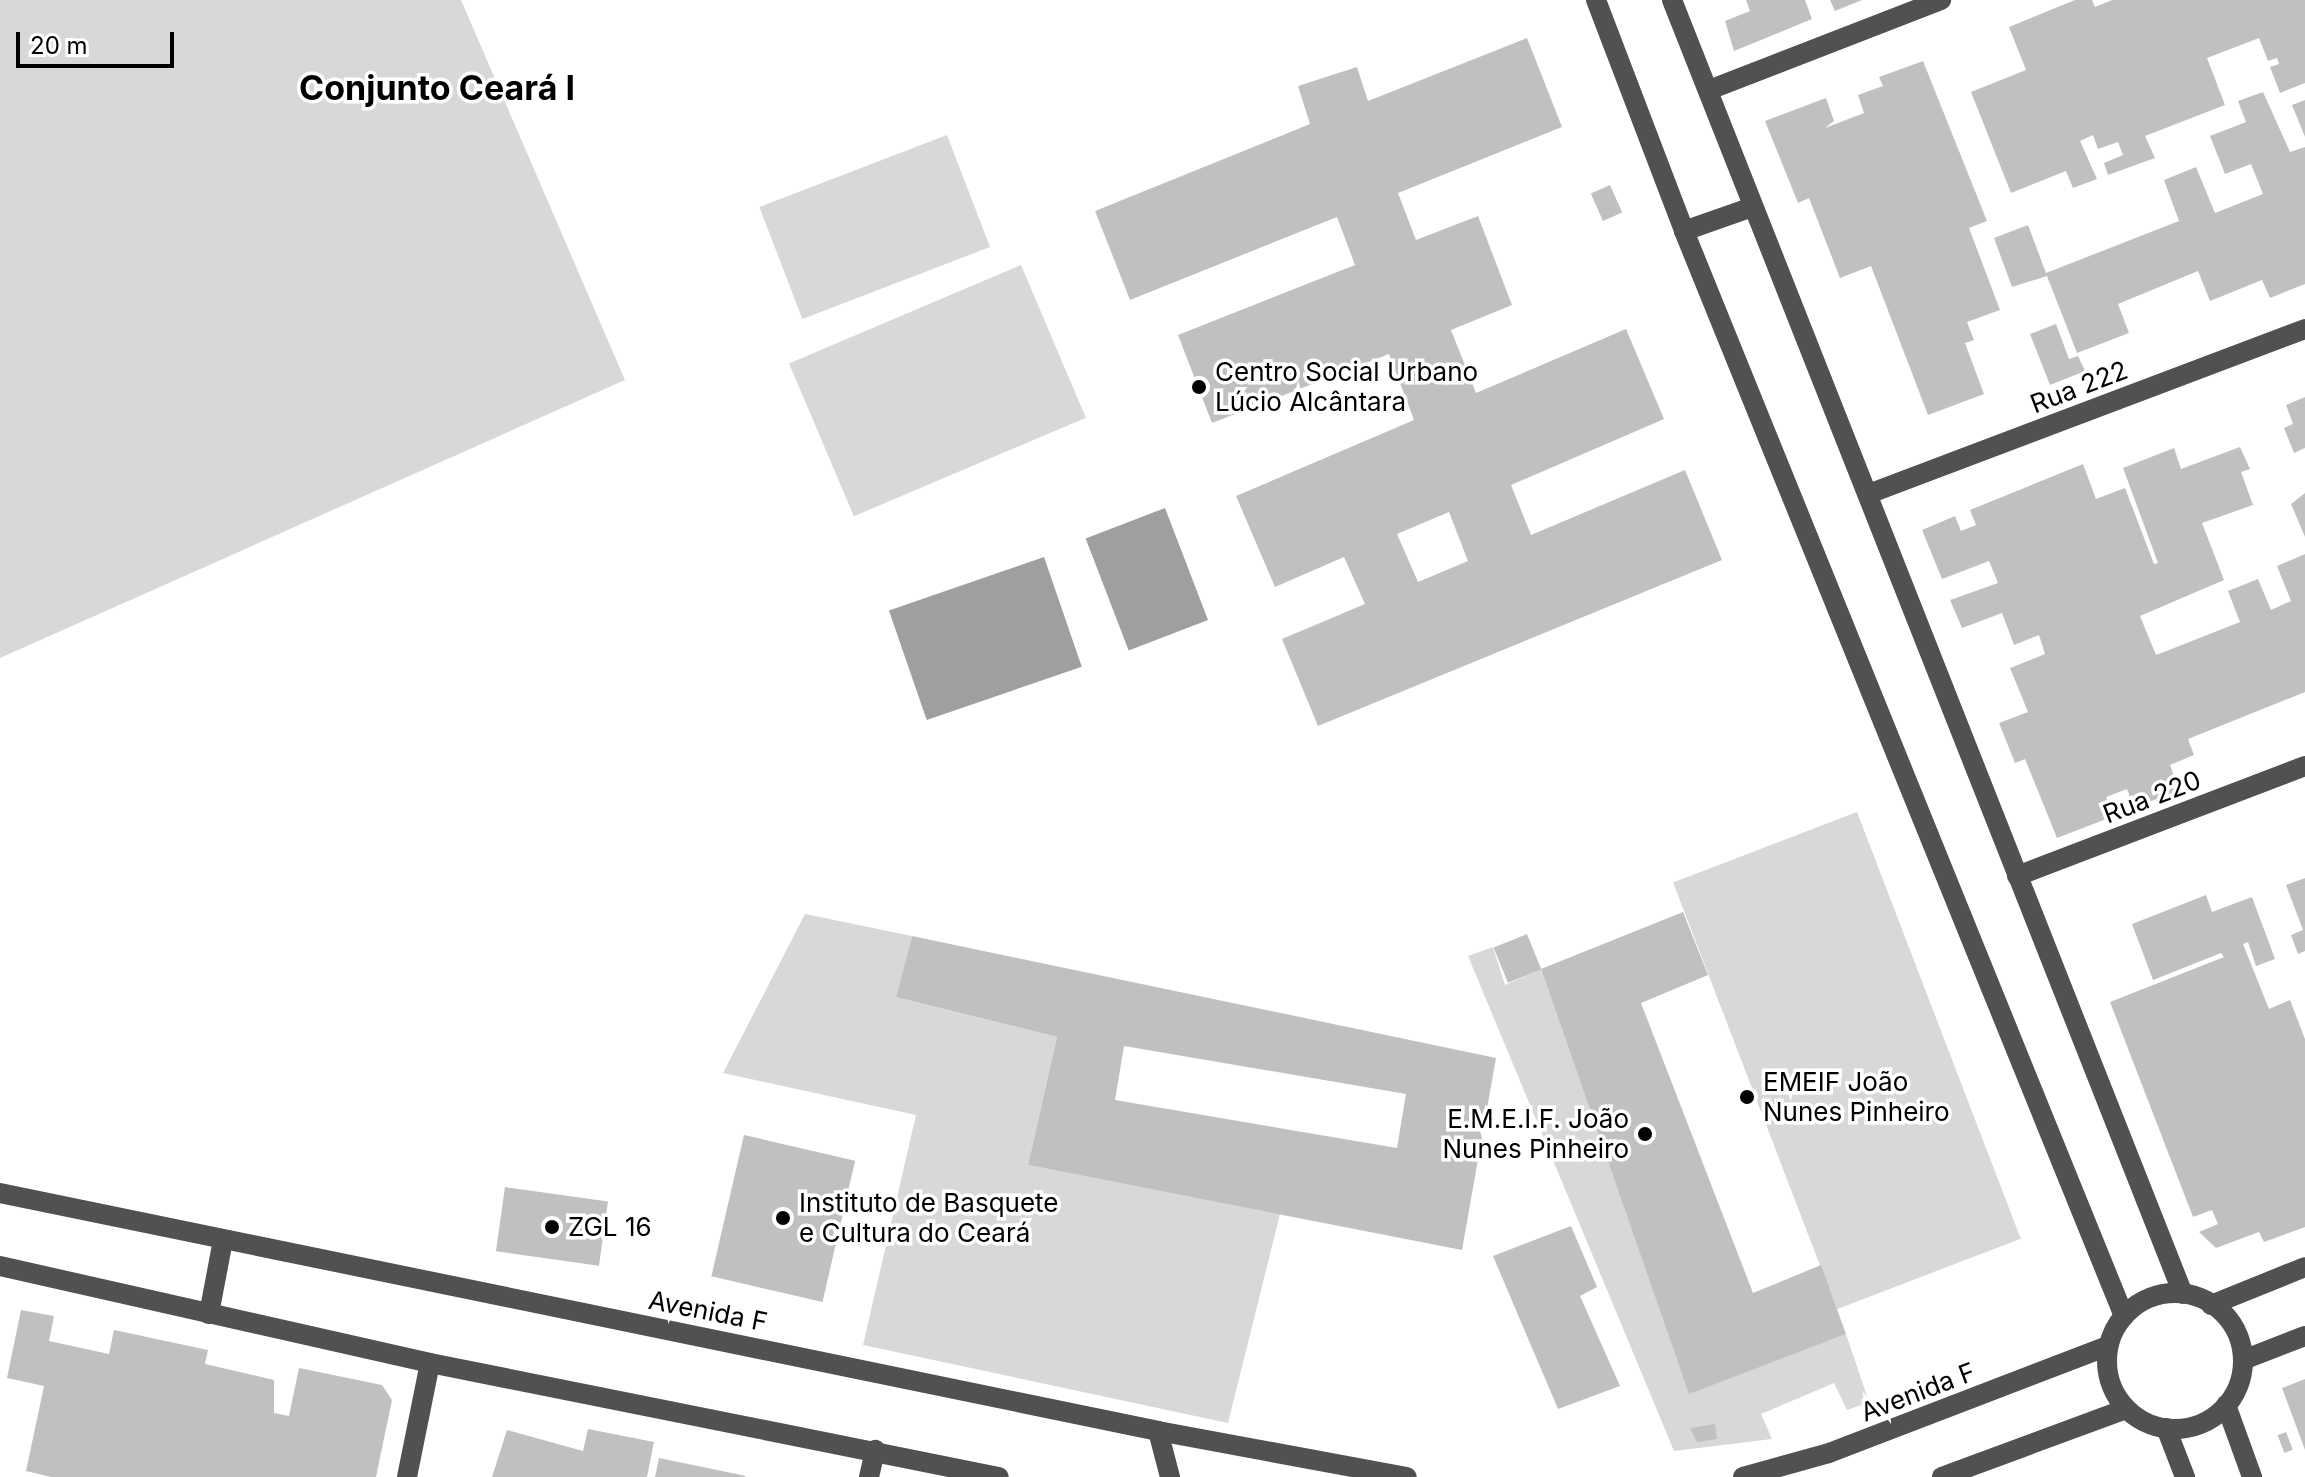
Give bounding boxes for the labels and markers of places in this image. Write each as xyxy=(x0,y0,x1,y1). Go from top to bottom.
place label: Centro Social Urbano Lúcio Alcântara xyxy=(1215,356,1478,418)
marker: Centro Social Urbano Lúcio Alcântara xyxy=(1190,378,1208,396)
place label: EMEIF João Nunes Pinheiro xyxy=(1763,1066,1950,1128)
marker: EMEIF João Nunes Pinheiro xyxy=(1738,1088,1756,1106)
place label: E.M.E.I.F. João Nunes Pinheiro xyxy=(1442,1103,1629,1164)
marker: E.M.E.I.F. João Nunes Pinheiro xyxy=(1636,1125,1654,1143)
place label: Instituto de Basquete e Cultura do Ceará xyxy=(799,1187,1058,1248)
marker: Instituto de Basquete e Cultura do Ceará xyxy=(774,1209,792,1227)
place label: ZGL 16 xyxy=(568,1211,652,1243)
marker: ZGL 16 xyxy=(543,1218,561,1236)

